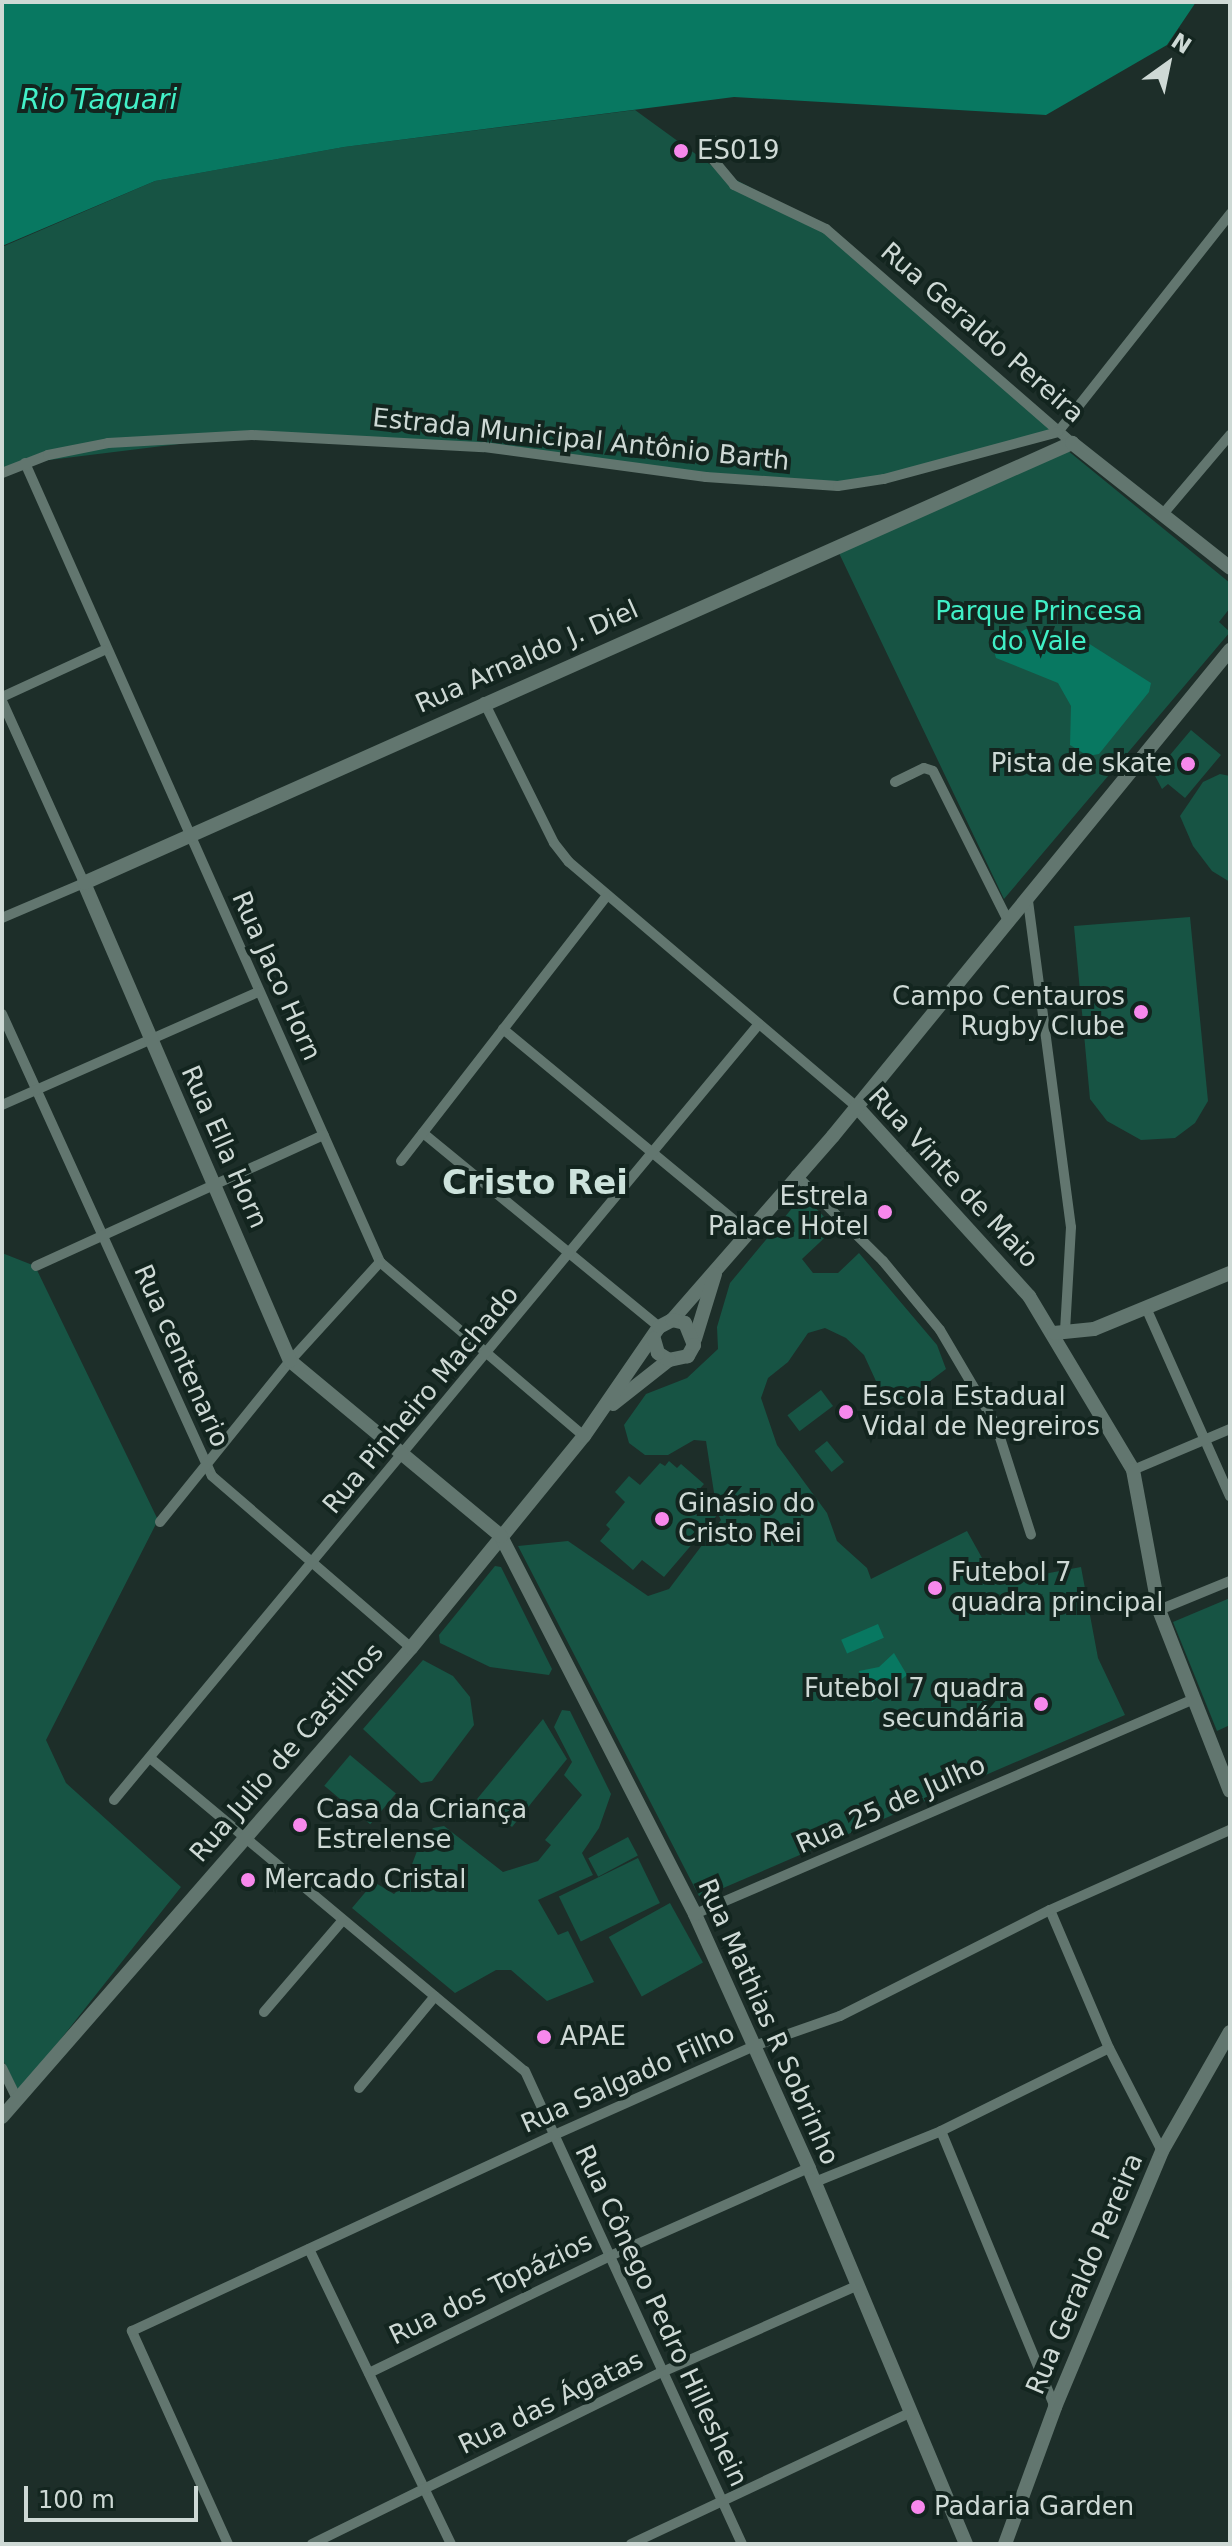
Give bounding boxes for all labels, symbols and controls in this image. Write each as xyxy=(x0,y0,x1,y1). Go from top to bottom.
north arrow xyxy=(1128,24,1208,104)
text: N xyxy=(1167,28,1196,59)
water label: Rio Taquari xyxy=(21,83,177,117)
place label: ES019 xyxy=(697,135,780,167)
marker: ES019 xyxy=(672,142,690,160)
street label: Rua Geraldo Pereira xyxy=(874,236,1090,430)
street label: Estrada Municipal Antônio Barth xyxy=(371,403,791,477)
street label: Rua Arnaldo J. Diel xyxy=(411,594,643,720)
park label: Parque Princesa do Vale xyxy=(935,596,1143,658)
place label: Pista de skate xyxy=(991,748,1172,780)
marker: Pista de skate xyxy=(1179,755,1197,773)
street label: Rua Jaco Horn xyxy=(225,887,327,1065)
place label: Campo Centauros Rugby Clube xyxy=(892,981,1125,1042)
marker: Campo Centauros Rugby Clube xyxy=(1132,1003,1150,1021)
street label: Rua Ella Horn xyxy=(174,1061,274,1233)
street label: Rua Vinte de Maio xyxy=(861,1081,1045,1275)
district label: Cristo Rei xyxy=(442,1163,628,1203)
place label: Estrela Palace Hotel xyxy=(708,1181,869,1242)
marker: Estrela Palace Hotel xyxy=(876,1203,894,1221)
street label: Rua centenario xyxy=(127,1260,235,1452)
street label: Rua Pinheiro Machado xyxy=(317,1280,525,1520)
place label: Escola Estadual Vidal de Negreiros xyxy=(862,1381,1100,1442)
marker: Escola Estadual Vidal de Negreiros xyxy=(837,1403,855,1421)
place label: Ginásio do Cristo Rei xyxy=(678,1488,815,1550)
marker: Ginásio do Cristo Rei xyxy=(653,1510,671,1528)
place label: Futebol 7 quadra principal xyxy=(951,1557,1163,1618)
marker: Futebol 7 quadra principal xyxy=(926,1579,944,1597)
street label: Rua Julio de Castilhos xyxy=(184,1637,390,1869)
place label: Futebol 7 quadra secundária xyxy=(804,1673,1025,1734)
marker: Futebol 7 quadra secundária xyxy=(1032,1695,1050,1713)
street label: Rua 25 de Julho xyxy=(792,1749,990,1861)
place label: Casa da Criança Estrelense xyxy=(316,1794,527,1856)
marker: Casa da Criança Estrelense xyxy=(291,1816,309,1834)
place label: Mercado Cristal xyxy=(264,1864,466,1896)
marker: Mercado Cristal xyxy=(239,1871,257,1889)
street label: Rua Mathias R Sobrinho xyxy=(691,1874,845,2170)
street label: Rua Salgado Filho xyxy=(516,2018,740,2140)
place label: APAE xyxy=(560,2021,626,2053)
marker: APAE xyxy=(535,2028,553,2046)
street label: Rua Cônego Pedro Hilleshein xyxy=(568,2140,754,2492)
street label: Rua Geraldo Pereira xyxy=(1020,2149,1150,2399)
street label: Rua dos Topázios xyxy=(384,2226,598,2352)
street label: Rua das Ágatas xyxy=(454,2345,648,2461)
scale bar xyxy=(28,2470,202,2520)
text: 100 m xyxy=(38,2486,115,2514)
place label: Padaria Garden xyxy=(934,2491,1134,2523)
marker: Padaria Garden xyxy=(909,2498,927,2516)

